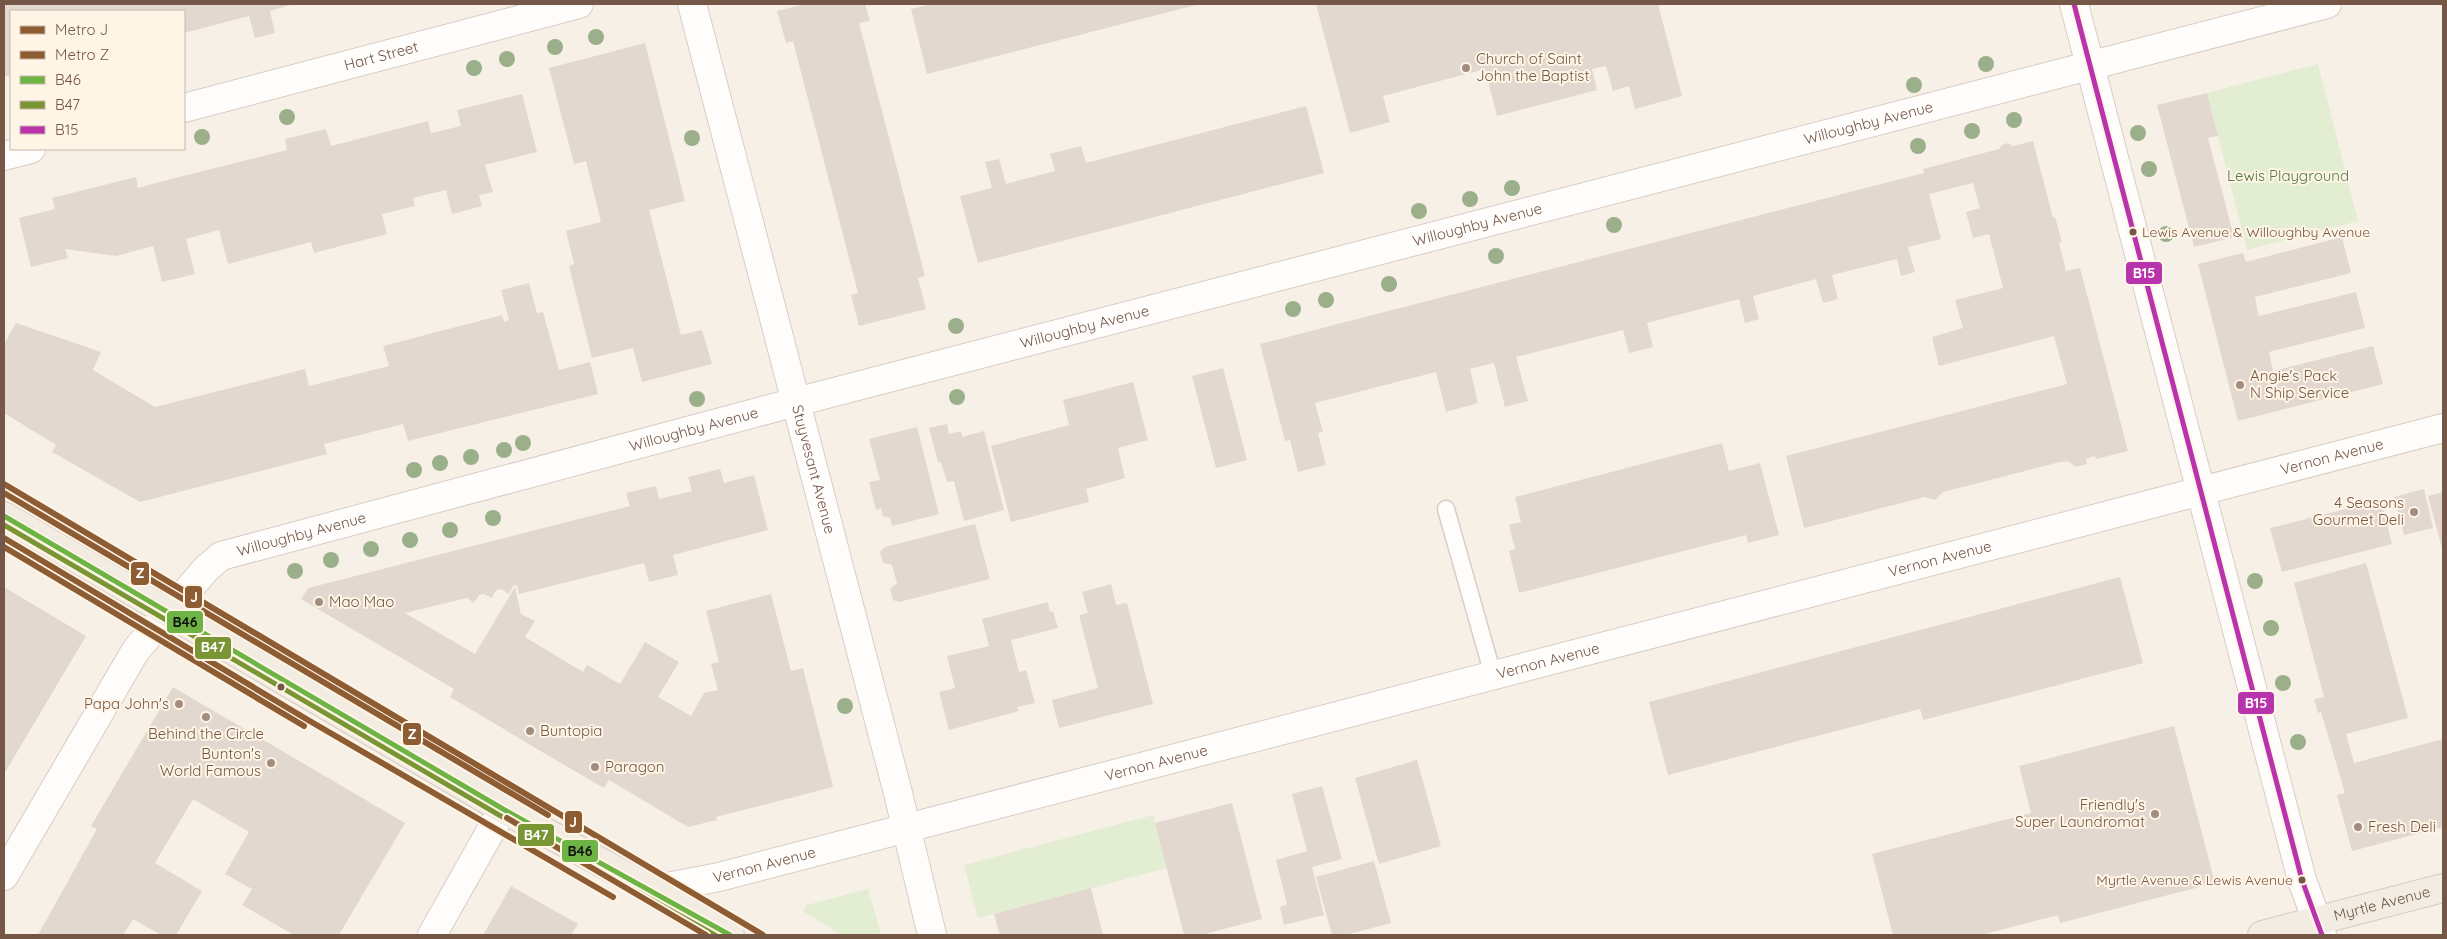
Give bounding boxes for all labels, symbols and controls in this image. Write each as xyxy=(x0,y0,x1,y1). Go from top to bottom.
legend xyxy=(10,10,185,150)
text: Metro J xyxy=(55,20,108,39)
street label: Hart Street xyxy=(342,37,420,74)
text: Metro Z xyxy=(55,45,109,64)
place label: Church of Saint John the Baptist xyxy=(1476,49,1589,85)
marker: Church of Saint John the Baptist xyxy=(1460,62,1472,74)
text: B46 xyxy=(55,70,81,89)
text: B47 xyxy=(55,95,80,114)
street label: Willoughby Avenue xyxy=(1802,97,1935,149)
text: B15 xyxy=(55,120,79,139)
park label: Lewis Playground xyxy=(2227,166,2349,185)
street label: Willoughby Avenue xyxy=(1411,198,1544,250)
place label: Lewis Avenue & Willoughby Avenue xyxy=(2142,223,2370,241)
marker: Lewis Avenue & Willoughby Avenue xyxy=(2128,227,2138,237)
line badge: B15 xyxy=(2125,261,2163,285)
text: B15 xyxy=(2133,264,2155,282)
street label: Willoughby Avenue xyxy=(1018,301,1151,352)
place label: Angie's Pack N Ship Service xyxy=(2250,366,2349,402)
marker: Angie's Pack N Ship Service xyxy=(2234,379,2246,391)
street label: Willoughby Avenue xyxy=(627,403,760,455)
street label: Stuyvesant Avenue xyxy=(788,403,840,536)
street label: Vernon Avenue xyxy=(2278,434,2385,479)
place label: 4 Seasons Gourmet Deli xyxy=(2313,493,2404,529)
marker: 4 Seasons Gourmet Deli xyxy=(2408,506,2420,518)
street label: Willoughby Avenue xyxy=(235,508,368,560)
street label: Vernon Avenue xyxy=(1886,536,1993,581)
line badge: Z xyxy=(130,561,150,586)
text: Z xyxy=(135,564,145,582)
line badge: J xyxy=(184,585,203,609)
text: J xyxy=(190,588,198,606)
place label: Mao Mao xyxy=(329,592,394,611)
marker: Mao Mao xyxy=(313,596,325,608)
line badge: B46 xyxy=(166,610,204,634)
text: B46 xyxy=(172,613,198,631)
line badge: B47 xyxy=(194,636,232,660)
text: B47 xyxy=(201,638,226,656)
street label: Vernon Avenue xyxy=(1494,638,1602,683)
unlabelled marker xyxy=(276,682,286,692)
line badge: B15 xyxy=(2237,691,2275,715)
place label: Papa John's xyxy=(84,694,169,713)
text: B15 xyxy=(2245,694,2267,712)
marker: Papa John's xyxy=(173,698,185,710)
marker: Behind the Circle xyxy=(200,711,212,723)
place label: Buntopia xyxy=(540,721,602,740)
line badge: Z xyxy=(402,722,422,746)
place label: Behind the Circle xyxy=(148,724,264,743)
text: Z xyxy=(407,725,417,743)
marker: Buntopia xyxy=(524,725,536,737)
street label: Vernon Avenue xyxy=(1102,740,1210,785)
place label: Bunton's World Famous xyxy=(160,744,261,780)
marker: Bunton's World Famous xyxy=(265,757,277,769)
place label: Paragon xyxy=(605,757,664,776)
marker: Paragon xyxy=(589,761,601,773)
place label: Friendly's Super Laundromat xyxy=(2015,795,2145,831)
marker: Friendly's Super Laundromat xyxy=(2149,808,2161,820)
line badge: J xyxy=(564,810,583,834)
text: J xyxy=(569,813,577,831)
place label: Fresh Deli xyxy=(2368,817,2436,836)
marker: Fresh Deli xyxy=(2352,821,2364,833)
line badge: B47 xyxy=(517,823,555,847)
text: B47 xyxy=(524,826,549,844)
line badge: B46 xyxy=(561,839,599,863)
text: B46 xyxy=(567,842,593,860)
street label: Vernon Avenue xyxy=(711,842,818,887)
place label: Myrtle Avenue & Lewis Avenue xyxy=(2096,871,2293,889)
marker: Myrtle Avenue & Lewis Avenue xyxy=(2297,875,2307,885)
street label: Myrtle Avenue xyxy=(2332,882,2432,925)

